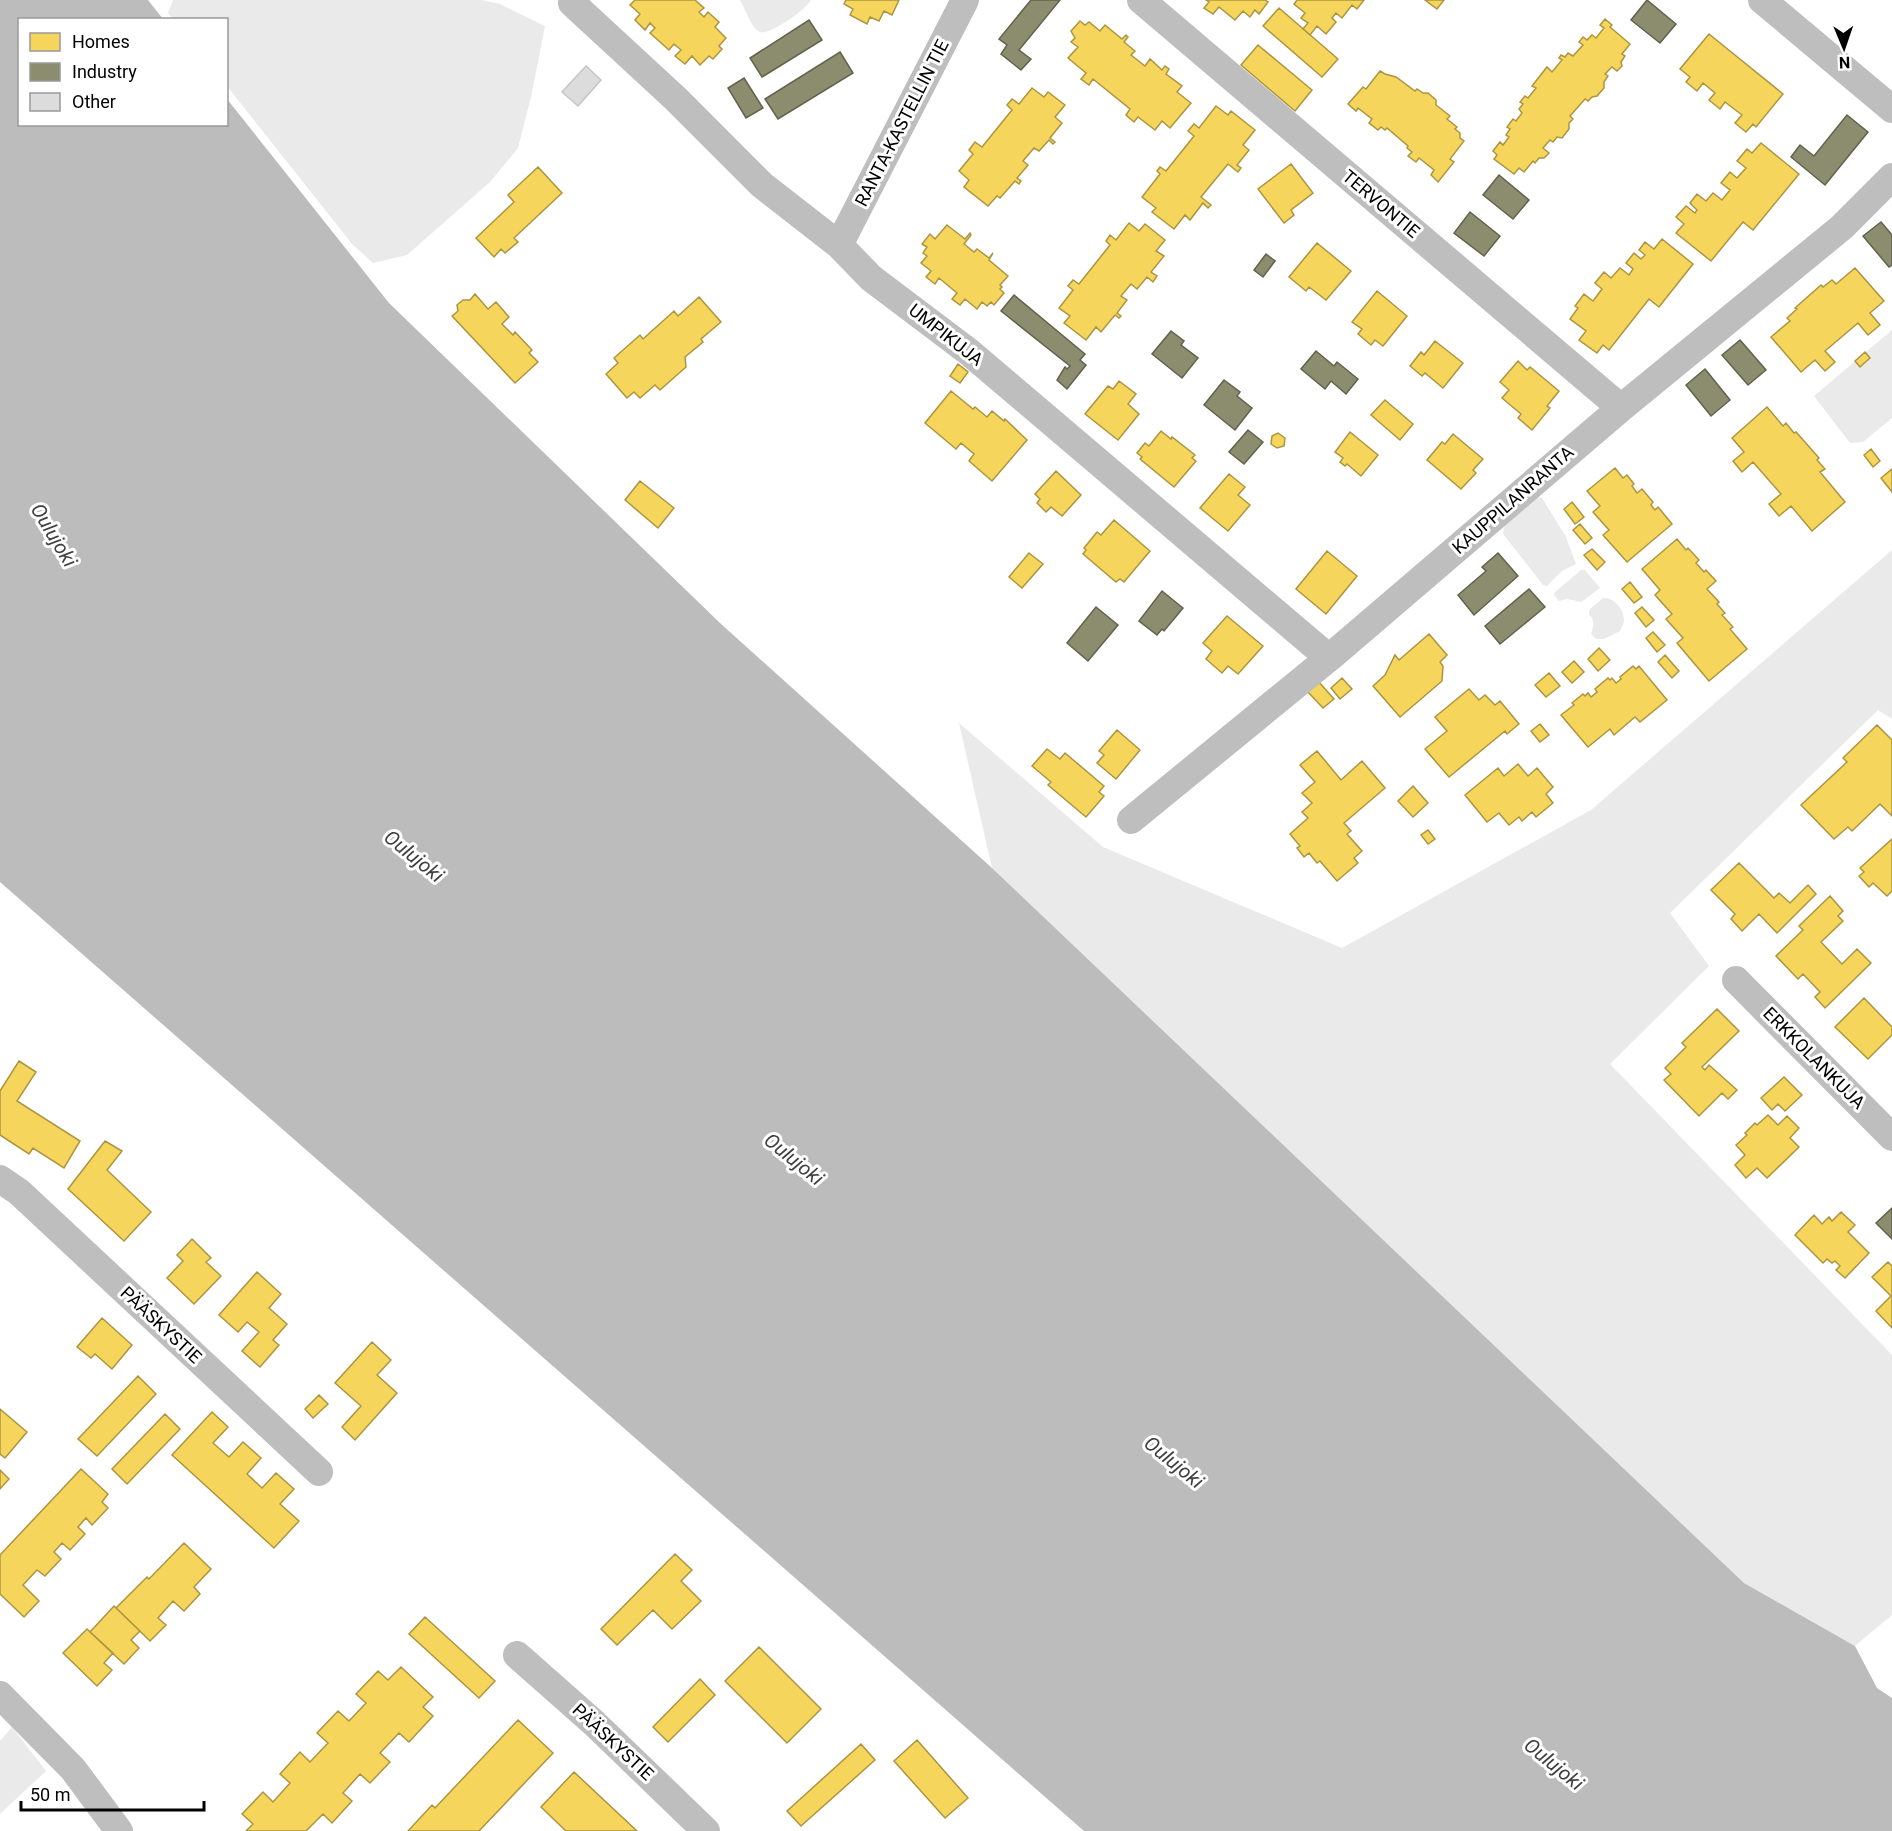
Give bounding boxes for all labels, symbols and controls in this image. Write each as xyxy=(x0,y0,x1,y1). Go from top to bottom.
legend xyxy=(18,18,228,126)
north arrow xyxy=(1814,18,1874,78)
text: Homes xyxy=(72,31,130,52)
street label: RANTA-KASTELLIN TIE xyxy=(850,36,953,210)
text: N xyxy=(1839,53,1850,72)
text: Industry xyxy=(72,61,137,82)
text: Other xyxy=(72,91,116,112)
street label: TERVONTIE xyxy=(1339,165,1424,242)
street label: UMPIKUJA xyxy=(905,299,988,370)
street label: KAUPPILANRANTA xyxy=(1448,441,1578,558)
water label: Oulujoki xyxy=(26,499,82,571)
water label: Oulujoki xyxy=(379,825,449,887)
street label: ERKKOLANKUJA xyxy=(1759,1003,1870,1113)
water label: Oulujoki xyxy=(759,1128,829,1190)
street label: PÄÄSKYSTIE xyxy=(117,1282,206,1367)
water label: Oulujoki xyxy=(1139,1431,1209,1493)
street label: PÄÄSKYSTIE xyxy=(569,1699,658,1784)
water label: Oulujoki xyxy=(1519,1733,1589,1795)
scale bar xyxy=(21,1774,204,1812)
text: 50 m xyxy=(30,1784,70,1805)

